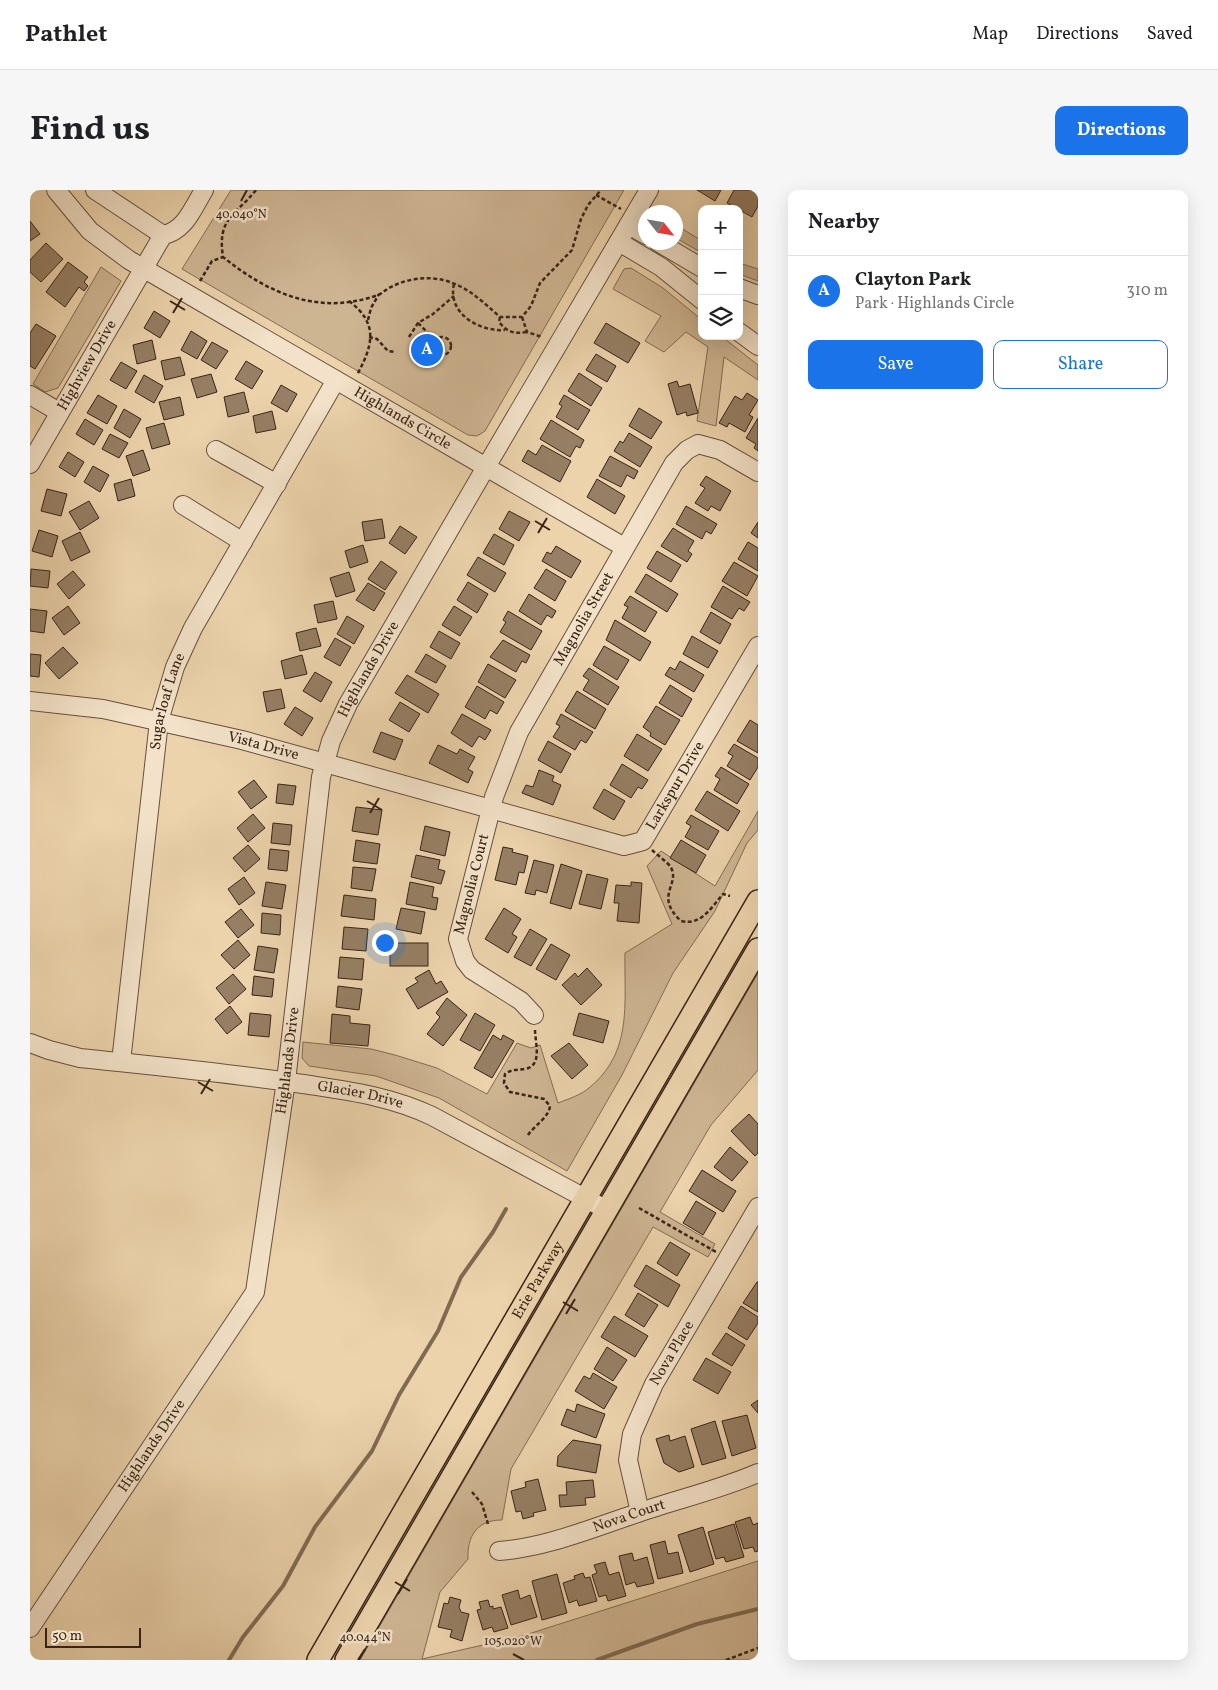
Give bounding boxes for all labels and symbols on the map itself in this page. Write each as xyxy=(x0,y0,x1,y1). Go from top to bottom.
north arrow xyxy=(638,205,683,250)
text: 40.040°N xyxy=(215,207,267,223)
street label: Highview Drive xyxy=(53,316,122,415)
pin: A xyxy=(411,331,443,369)
street label: Highlands Circle xyxy=(350,382,455,455)
street label: Magnolia Street xyxy=(549,568,619,670)
street label: Highlands Drive xyxy=(333,617,405,721)
street label: Sugarloaf Lane xyxy=(145,649,191,751)
street label: Vista Drive xyxy=(226,727,301,766)
street label: Larkspur Drive xyxy=(641,737,710,834)
street label: Magnolia Court xyxy=(449,832,495,937)
your location xyxy=(372,930,398,956)
street label: Highlands Drive xyxy=(271,1006,305,1116)
street label: Glacier Drive xyxy=(316,1076,406,1114)
street label: Erie Parkway xyxy=(507,1237,569,1323)
street label: Nova Place xyxy=(645,1317,699,1390)
street label: Highlands Drive xyxy=(113,1395,191,1497)
street label: Nova Court xyxy=(590,1494,668,1538)
scale bar xyxy=(45,1625,141,1648)
text: 40.044°N xyxy=(339,1630,391,1646)
text: 105.020°W xyxy=(484,1634,542,1650)

